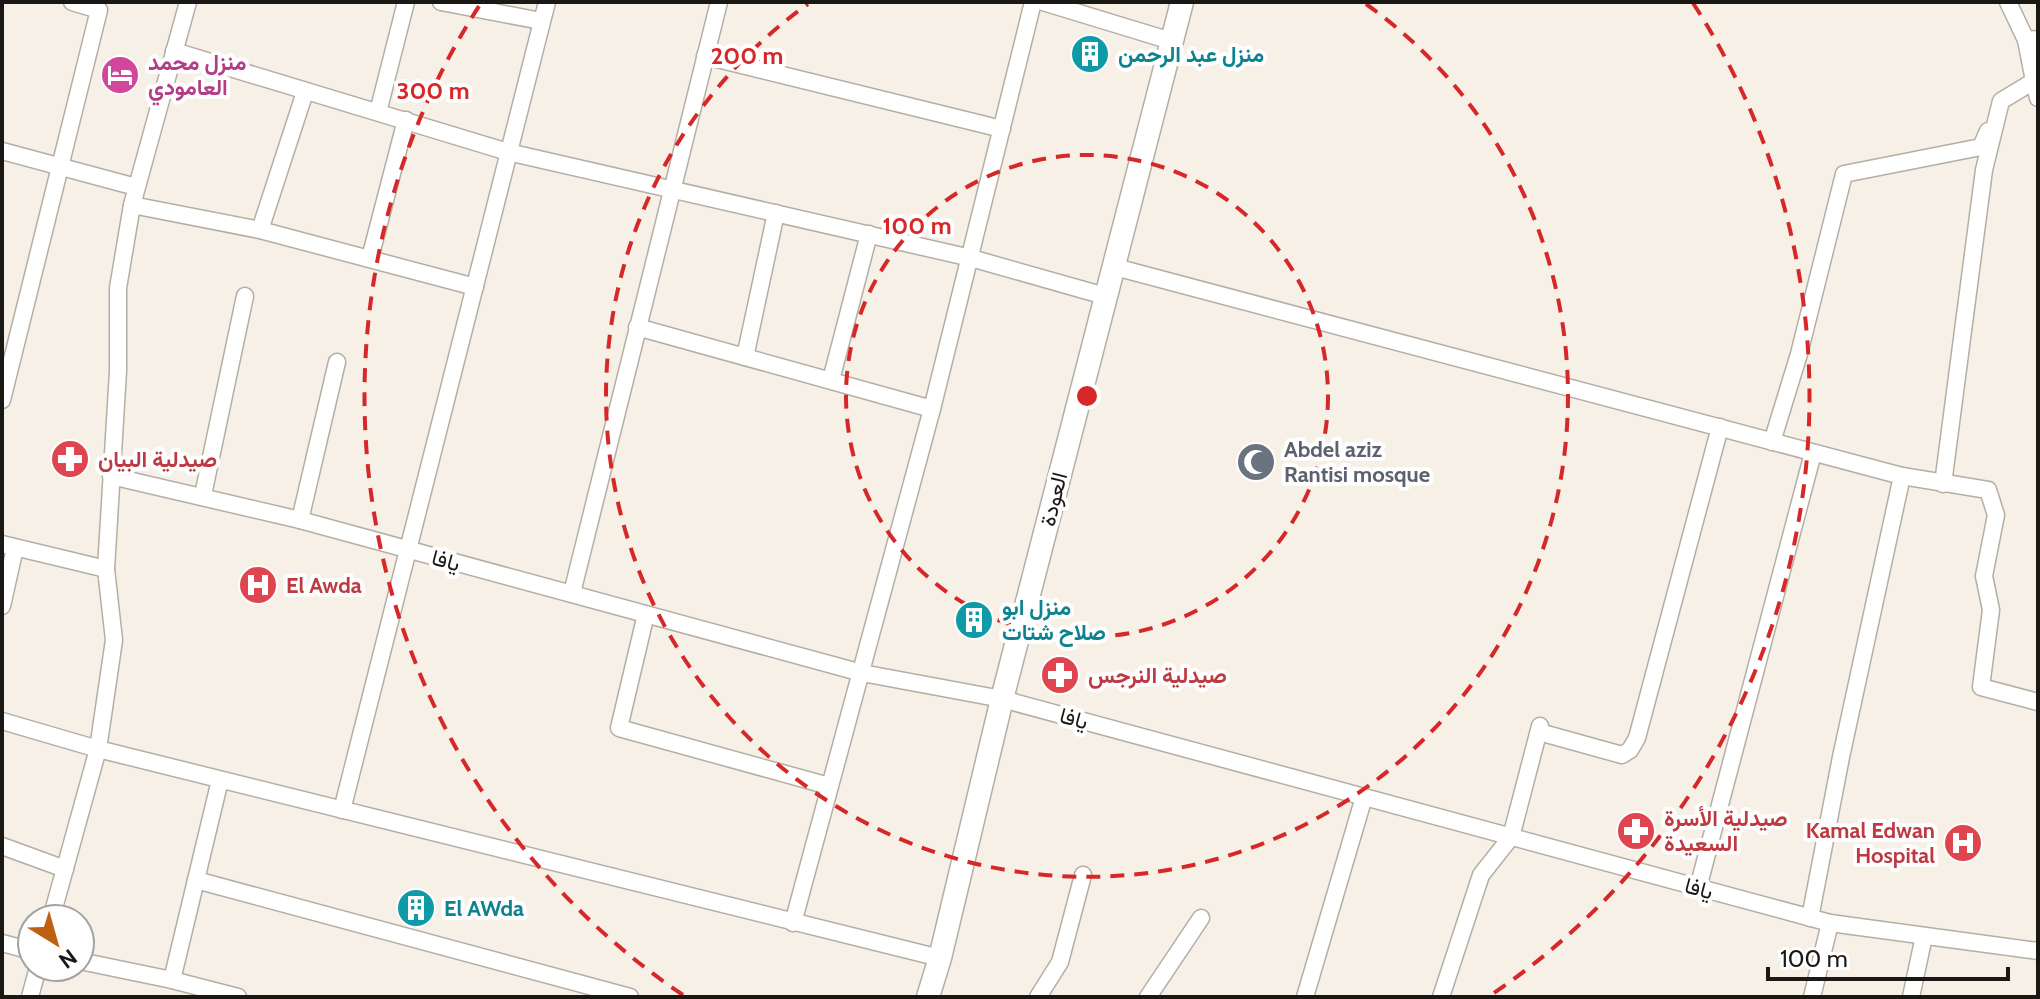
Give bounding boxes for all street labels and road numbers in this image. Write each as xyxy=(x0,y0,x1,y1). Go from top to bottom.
street label: العودة xyxy=(1034,469,1073,529)
street label: يافا xyxy=(429,544,463,577)
street label: يافا xyxy=(1057,702,1091,735)
street label: يافا xyxy=(1682,872,1716,905)

